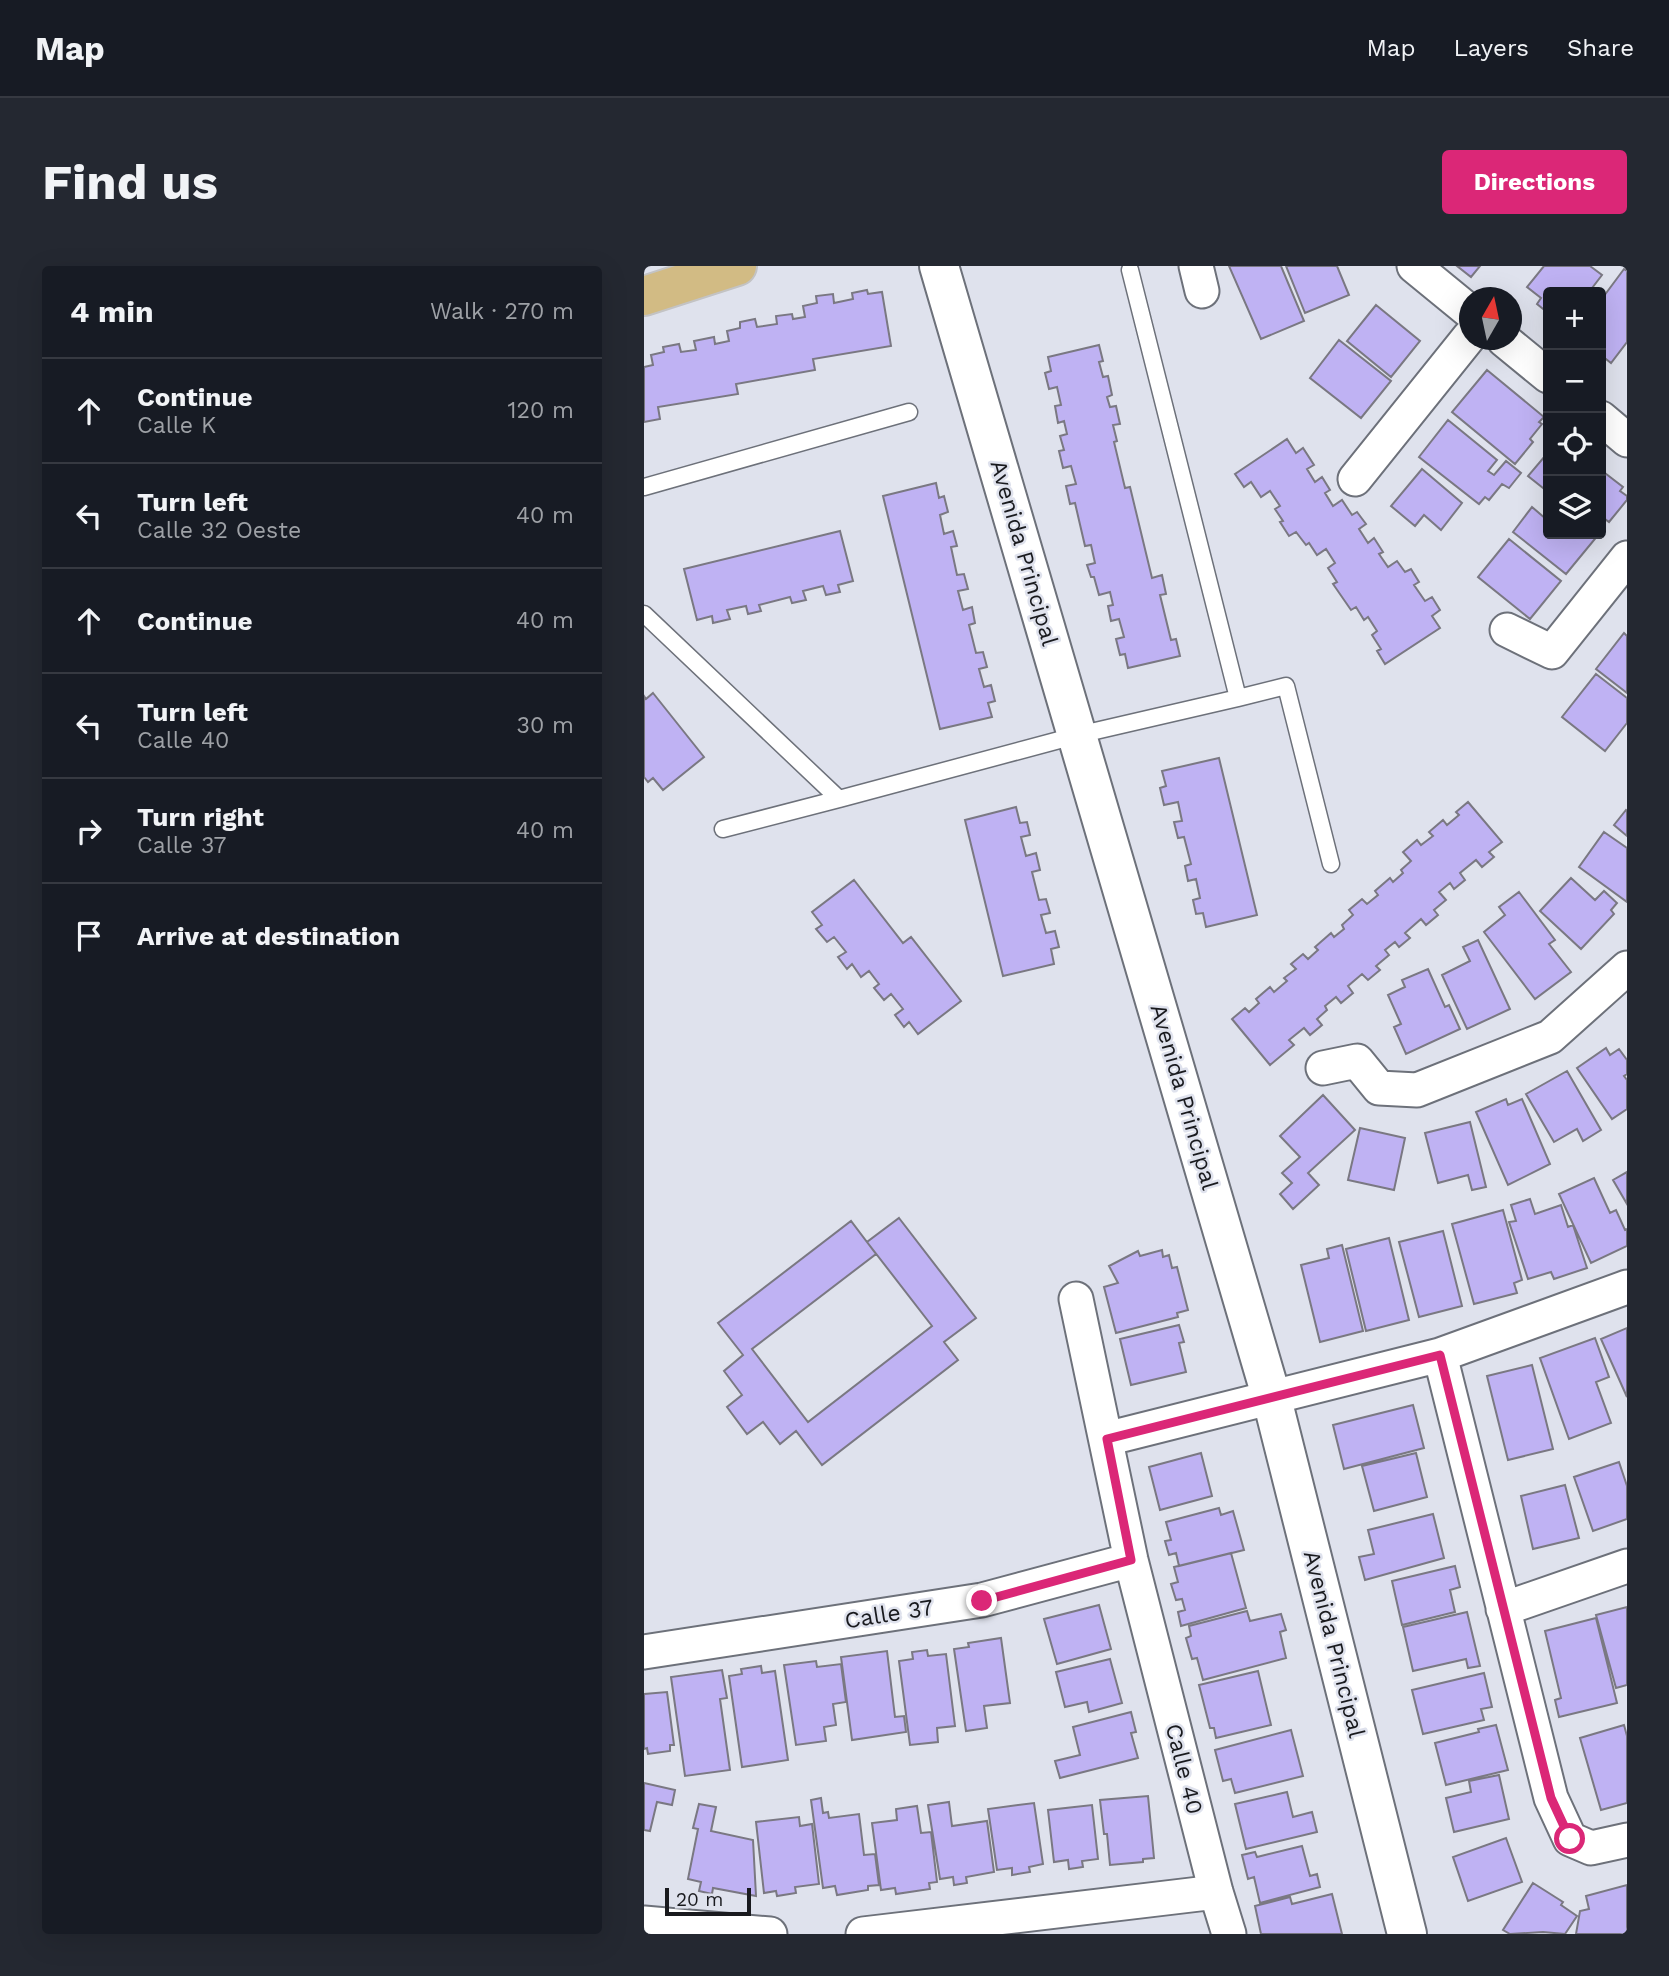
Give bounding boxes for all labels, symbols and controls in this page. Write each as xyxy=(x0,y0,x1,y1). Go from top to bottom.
text: Map xyxy=(35,29,105,68)
text: Map xyxy=(1367,34,1415,62)
text: Layers xyxy=(1453,34,1529,62)
text: Share xyxy=(1567,34,1634,62)
button: Directions xyxy=(1442,150,1627,214)
text: Find us xyxy=(42,153,218,211)
north arrow xyxy=(1459,287,1522,350)
map controls xyxy=(1543,287,1606,539)
button: + xyxy=(1543,287,1606,350)
text: 4 min xyxy=(70,294,154,329)
text: Walk · 270 m xyxy=(430,298,574,325)
button: − xyxy=(1543,350,1606,413)
text: Continue xyxy=(137,382,253,412)
icon: ahead xyxy=(70,392,108,430)
text: 120 m xyxy=(508,397,574,424)
text: Calle K xyxy=(137,412,216,439)
button: locate xyxy=(1543,413,1606,476)
street label: Avenida Principal xyxy=(985,457,1063,649)
button: layers xyxy=(1543,476,1606,539)
text: Turn left xyxy=(137,487,248,517)
icon: left xyxy=(70,497,108,535)
text: 40 m xyxy=(516,502,574,529)
text: Calle 32 Oeste xyxy=(137,517,301,544)
icon: ahead xyxy=(70,602,108,640)
text: Continue xyxy=(137,606,253,636)
text: 40 m xyxy=(516,607,574,634)
text: Turn left xyxy=(137,697,248,727)
icon: left xyxy=(70,707,108,745)
text: 30 m xyxy=(517,712,574,739)
text: Calle 40 xyxy=(137,727,229,754)
text: Turn right xyxy=(137,802,264,832)
icon: right xyxy=(70,812,108,850)
text: 40 m xyxy=(516,817,574,844)
text: Calle 37 xyxy=(137,832,226,859)
icon: arrive xyxy=(70,917,108,955)
text: Arrive at destination xyxy=(137,921,400,951)
street label: Avenida Principal xyxy=(1145,1001,1223,1193)
street label: Avenida Principal xyxy=(1298,1548,1370,1740)
route end xyxy=(966,1585,997,1616)
street label: Calle 37 xyxy=(843,1594,935,1634)
street label: Calle 40 xyxy=(1160,1721,1208,1817)
route start xyxy=(1554,1823,1585,1854)
scale bar xyxy=(665,1885,751,1917)
text: 20 m xyxy=(676,1888,723,1911)

